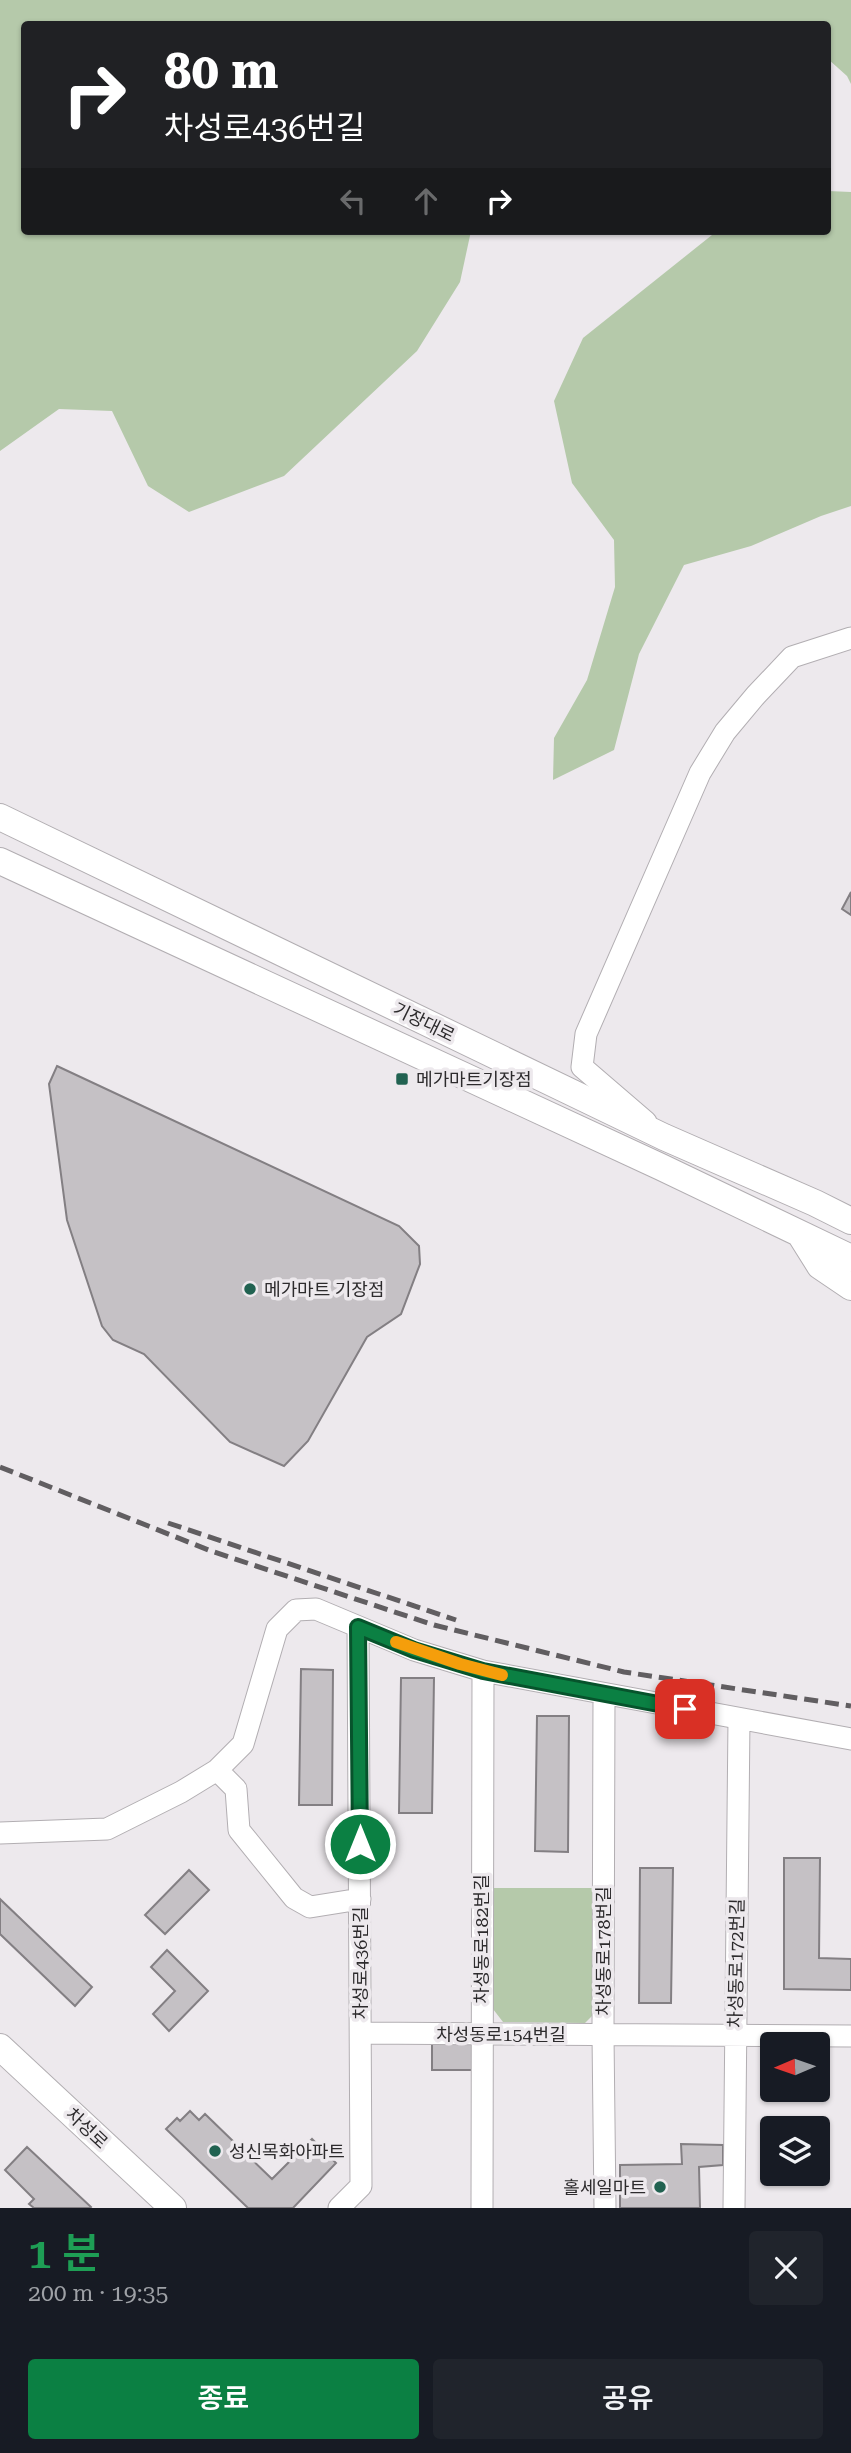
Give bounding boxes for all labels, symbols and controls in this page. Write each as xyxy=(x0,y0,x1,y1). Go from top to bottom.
text: 80 m xyxy=(164,43,279,100)
icon: right xyxy=(49,49,140,140)
text: 차성로436번길 xyxy=(164,109,365,147)
icon: left xyxy=(334,182,372,220)
icon: ahead xyxy=(407,182,445,220)
icon: right xyxy=(480,182,518,220)
street label: 기장대로 xyxy=(390,998,458,1046)
place label: 메가마트기장점 xyxy=(416,1069,532,1090)
marker: 메가마트기장점 xyxy=(394,1071,410,1087)
place label: 메가마트 기장점 xyxy=(264,1279,384,1300)
marker: 메가마트 기장점 xyxy=(242,1281,258,1297)
pin xyxy=(655,1679,715,1739)
icon: arrive xyxy=(666,1690,704,1728)
position arrow xyxy=(323,1807,397,1881)
street label: 차성동로182번길 xyxy=(471,1874,492,2004)
street label: 차성동로178번길 xyxy=(593,1886,614,2016)
street label: 차성동로172번길 xyxy=(724,1898,748,2028)
street label: 차성로436번길 xyxy=(350,1906,371,2020)
street label: 차성동로154번길 xyxy=(436,2024,566,2045)
north arrow xyxy=(760,2032,830,2102)
map controls xyxy=(760,2032,830,2186)
street label: 차성로 xyxy=(62,2103,112,2153)
button: layers xyxy=(760,2116,830,2186)
place label: 성신목화아파트 xyxy=(229,2141,345,2162)
marker: 성신목화아파트 xyxy=(207,2143,223,2159)
place label: 홀세일마트 xyxy=(563,2177,646,2198)
marker: 홀세일마트 xyxy=(652,2179,668,2195)
text: 1 분 xyxy=(28,2229,101,2278)
button: close xyxy=(749,2231,823,2305)
text: 200 m · 19:35 xyxy=(28,2280,168,2307)
button: 종료 xyxy=(28,2359,419,2439)
button: 공유 xyxy=(433,2359,823,2439)

